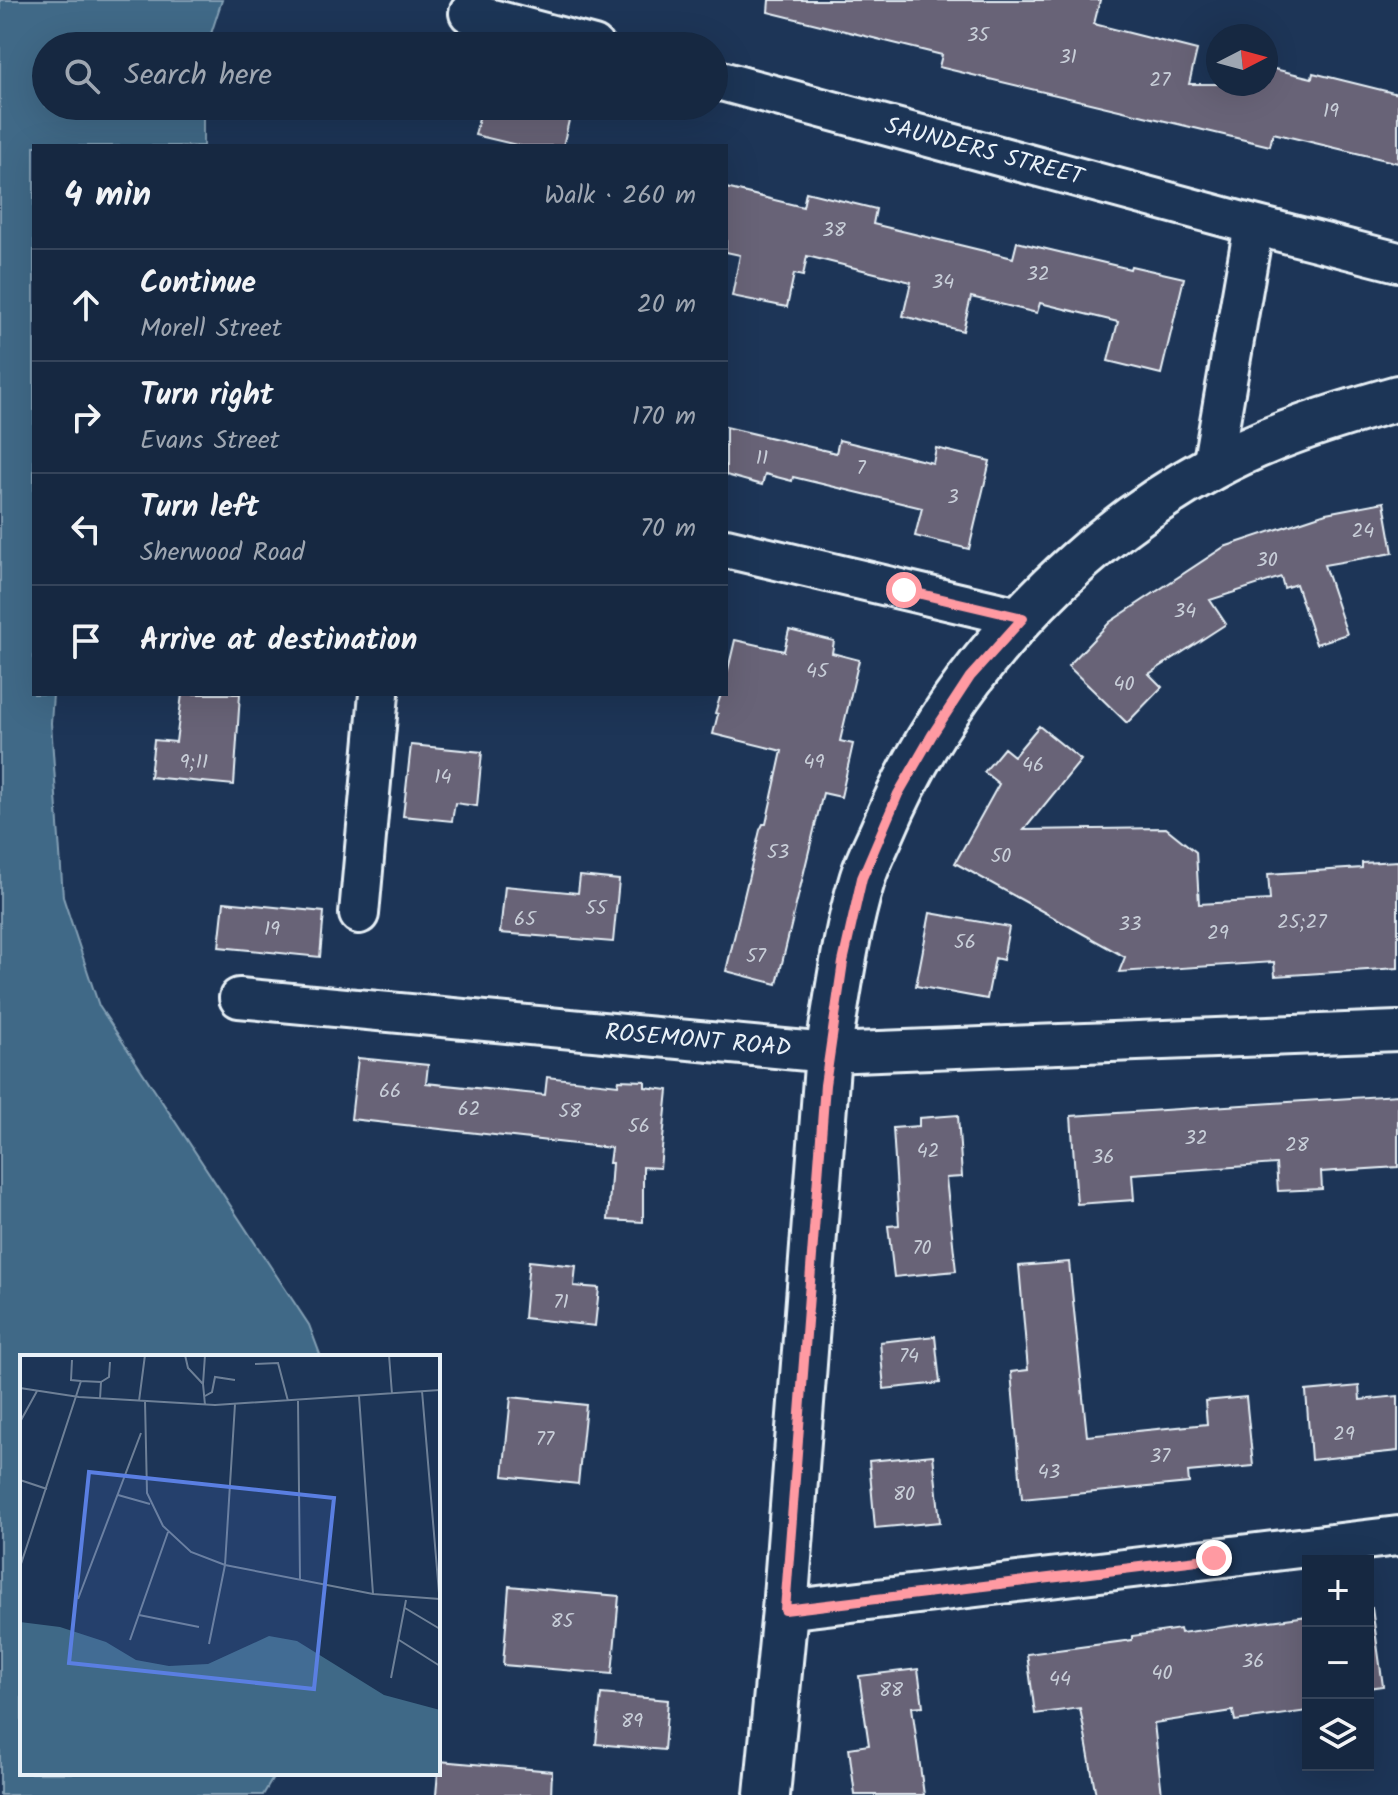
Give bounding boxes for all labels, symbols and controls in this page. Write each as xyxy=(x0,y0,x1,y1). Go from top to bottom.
house number: 35 xyxy=(967,20,990,52)
north arrow xyxy=(1206,24,1278,96)
search box xyxy=(32,32,728,120)
house number: 31 xyxy=(1059,42,1077,74)
text: Search here xyxy=(124,52,272,100)
icon: search xyxy=(60,54,104,98)
house number: 27 xyxy=(1150,65,1171,97)
house number: 19 xyxy=(1323,96,1339,128)
street label: SAUNDERS STREET xyxy=(880,107,1090,198)
text: 4 min xyxy=(64,169,151,223)
text: Walk · 260 m xyxy=(544,175,696,217)
house number: 38 xyxy=(822,215,847,247)
house number: 32 xyxy=(1026,259,1050,291)
text: Continue xyxy=(140,260,256,308)
house number: 34 xyxy=(932,267,954,299)
icon: ahead xyxy=(64,283,108,327)
text: 20 m xyxy=(637,284,696,326)
text: Morell Street xyxy=(140,308,282,350)
text: Turn right xyxy=(140,372,273,420)
icon: right xyxy=(64,395,108,439)
text: 170 m xyxy=(632,396,696,438)
text: Evans Street xyxy=(140,420,280,462)
house number: 11 xyxy=(756,443,768,475)
house number: 7 xyxy=(856,453,866,485)
house number: 3 xyxy=(947,482,959,514)
text: Turn left xyxy=(140,484,259,532)
icon: left xyxy=(64,507,108,551)
text: 70 m xyxy=(640,508,696,550)
house number: 24 xyxy=(1352,516,1374,548)
text: Sherwood Road xyxy=(140,532,305,574)
house number: 30 xyxy=(1256,545,1278,577)
route start xyxy=(886,572,922,608)
house number: 34 xyxy=(1174,596,1196,628)
text: Arrive at destination xyxy=(140,617,417,665)
icon: arrive xyxy=(64,619,108,663)
house number: 45 xyxy=(806,656,829,688)
house number: 40 xyxy=(1113,669,1135,701)
house number: 9;11 xyxy=(180,747,208,779)
house number: 49 xyxy=(804,747,825,779)
house number: 46 xyxy=(1022,750,1044,782)
house number: 14 xyxy=(434,762,452,794)
house number: 53 xyxy=(767,837,789,869)
house number: 50 xyxy=(991,841,1011,873)
house number: 55 xyxy=(585,893,608,925)
house number: 65 xyxy=(514,904,537,936)
house number: 25;27 xyxy=(1277,907,1327,939)
house number: 33 xyxy=(1119,909,1141,941)
house number: 19 xyxy=(264,914,280,946)
house number: 29 xyxy=(1207,918,1229,950)
house number: 56 xyxy=(954,927,976,959)
house number: 57 xyxy=(746,941,767,973)
street label: ROSEMONT ROAD xyxy=(603,1013,793,1069)
house number: 66 xyxy=(379,1076,401,1108)
house number: 62 xyxy=(458,1094,480,1126)
house number: 58 xyxy=(559,1096,582,1128)
house number: 56 xyxy=(628,1111,650,1143)
house number: 32 xyxy=(1184,1123,1208,1155)
house number: 28 xyxy=(1285,1130,1310,1162)
house number: 42 xyxy=(917,1136,939,1168)
house number: 36 xyxy=(1092,1142,1114,1174)
house number: 70 xyxy=(912,1233,932,1265)
house number: 71 xyxy=(553,1287,569,1319)
house number: 74 xyxy=(899,1341,919,1373)
inset map xyxy=(20,1355,440,1775)
house number: 29 xyxy=(1333,1419,1355,1451)
house number: 77 xyxy=(536,1424,555,1456)
house number: 37 xyxy=(1150,1441,1171,1473)
house number: 43 xyxy=(1038,1457,1060,1489)
house number: 80 xyxy=(893,1479,915,1511)
route end xyxy=(1196,1540,1232,1576)
map controls xyxy=(1302,1555,1374,1771)
button: + xyxy=(1302,1555,1374,1627)
house number: 85 xyxy=(551,1606,575,1638)
button: − xyxy=(1302,1627,1374,1699)
house number: 36 xyxy=(1242,1646,1264,1678)
house number: 40 xyxy=(1151,1658,1173,1690)
house number: 44 xyxy=(1049,1664,1071,1696)
house number: 88 xyxy=(879,1675,904,1707)
button: layers xyxy=(1302,1699,1374,1771)
house number: 89 xyxy=(621,1706,643,1738)

